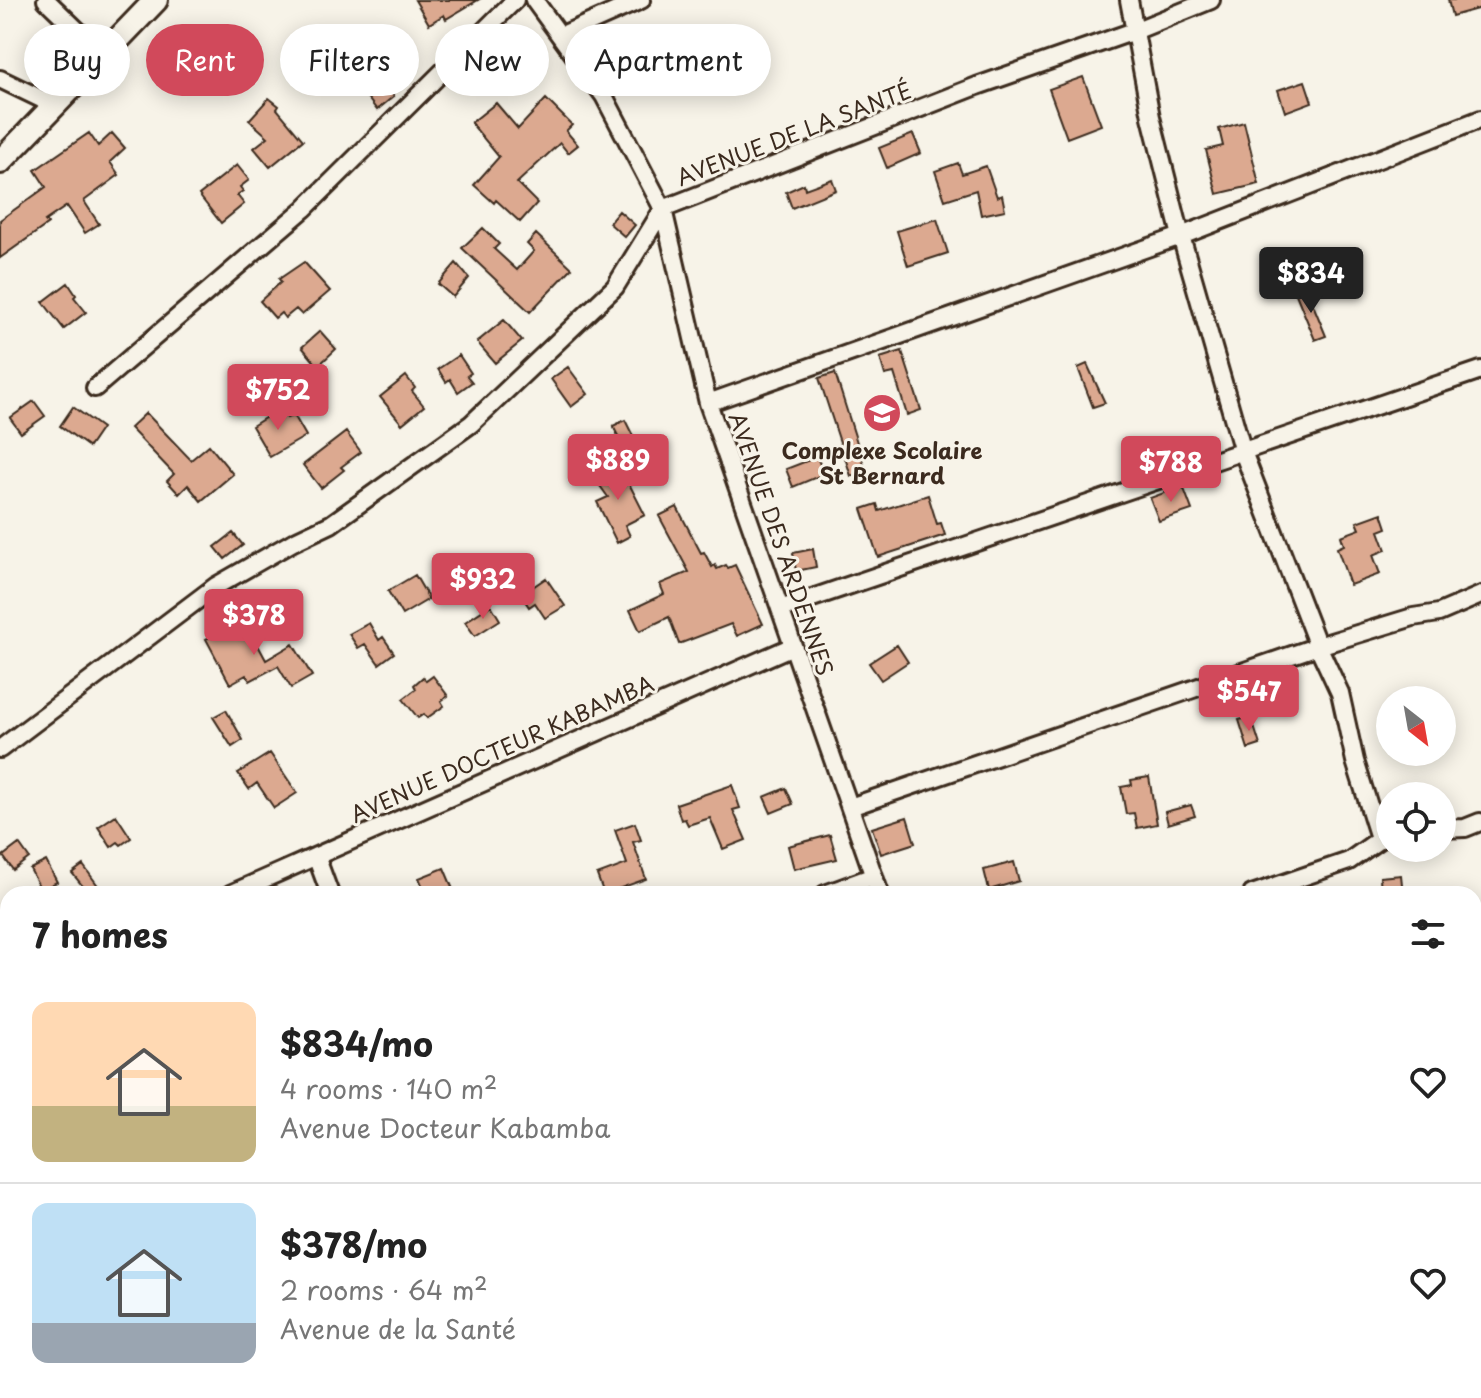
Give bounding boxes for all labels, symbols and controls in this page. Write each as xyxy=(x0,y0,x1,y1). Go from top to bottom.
chip: Buy xyxy=(24,24,130,96)
chip: Rent xyxy=(146,24,264,96)
chip: Filters xyxy=(280,24,419,96)
chip: New xyxy=(435,24,549,96)
chip: Apartment xyxy=(565,24,771,96)
street label: AVENUE DE LA SANTÉ xyxy=(671,73,916,193)
pin: $834 xyxy=(1264,247,1358,315)
text: $834 xyxy=(1277,253,1345,292)
pin: $752 xyxy=(231,364,325,432)
text: $752 xyxy=(245,370,311,409)
school or university icon: Complexe Scolaire St Bernard xyxy=(861,392,903,434)
street label: AVENUE DES ARDENNES xyxy=(722,408,843,679)
place label: Complexe Scolaire St Bernard xyxy=(782,433,983,491)
pin: $889 xyxy=(571,434,665,502)
pin: $788 xyxy=(1124,436,1218,504)
text: $889 xyxy=(586,440,650,479)
text: $788 xyxy=(1139,442,1203,481)
pin: $932 xyxy=(436,553,530,621)
text: $932 xyxy=(450,559,516,598)
pin: $378 xyxy=(207,589,301,657)
text: $378 xyxy=(222,595,286,634)
pin: $547 xyxy=(1202,665,1296,733)
street label: AVENUE DOCTEUR KABAMBA xyxy=(344,666,658,830)
text: $547 xyxy=(1217,671,1281,710)
north arrow xyxy=(1376,686,1456,766)
map controls xyxy=(1376,686,1456,862)
button: locate xyxy=(1376,782,1456,862)
text: 7 homes xyxy=(32,908,168,960)
icon: filters xyxy=(1406,912,1450,956)
text: $834/mo xyxy=(280,1017,433,1069)
icon: home xyxy=(96,1034,192,1130)
icon: heart xyxy=(1406,1060,1450,1104)
text: 4 rooms · 140 m² xyxy=(280,1069,498,1108)
text: Avenue Docteur Kabamba xyxy=(280,1108,610,1147)
text: $378/mo xyxy=(280,1218,427,1270)
icon: home xyxy=(96,1235,192,1331)
icon: heart xyxy=(1406,1261,1450,1305)
text: 2 rooms · 64 m² xyxy=(280,1270,488,1309)
text: Avenue de la Santé xyxy=(280,1309,516,1348)

